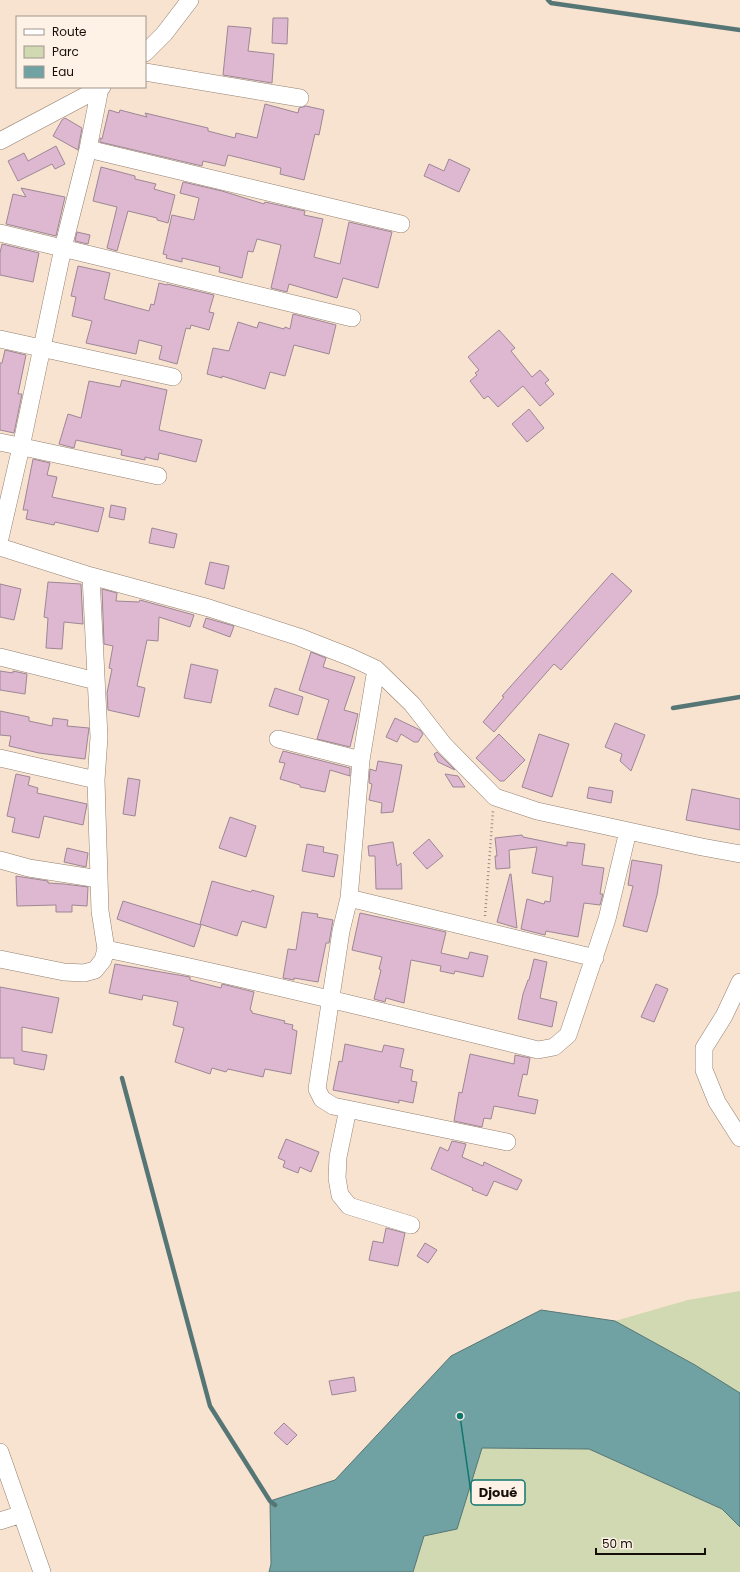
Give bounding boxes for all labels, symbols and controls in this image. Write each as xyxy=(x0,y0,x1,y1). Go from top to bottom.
legend xyxy=(16,16,146,88)
text: Route xyxy=(52,23,86,40)
text: Parc xyxy=(52,43,79,60)
text: Eau xyxy=(52,63,74,80)
callout: Djoué xyxy=(471,1480,525,1505)
text: Djoué xyxy=(479,1483,517,1502)
scale bar xyxy=(596,1530,705,1556)
text: 50 m xyxy=(602,1535,633,1552)

